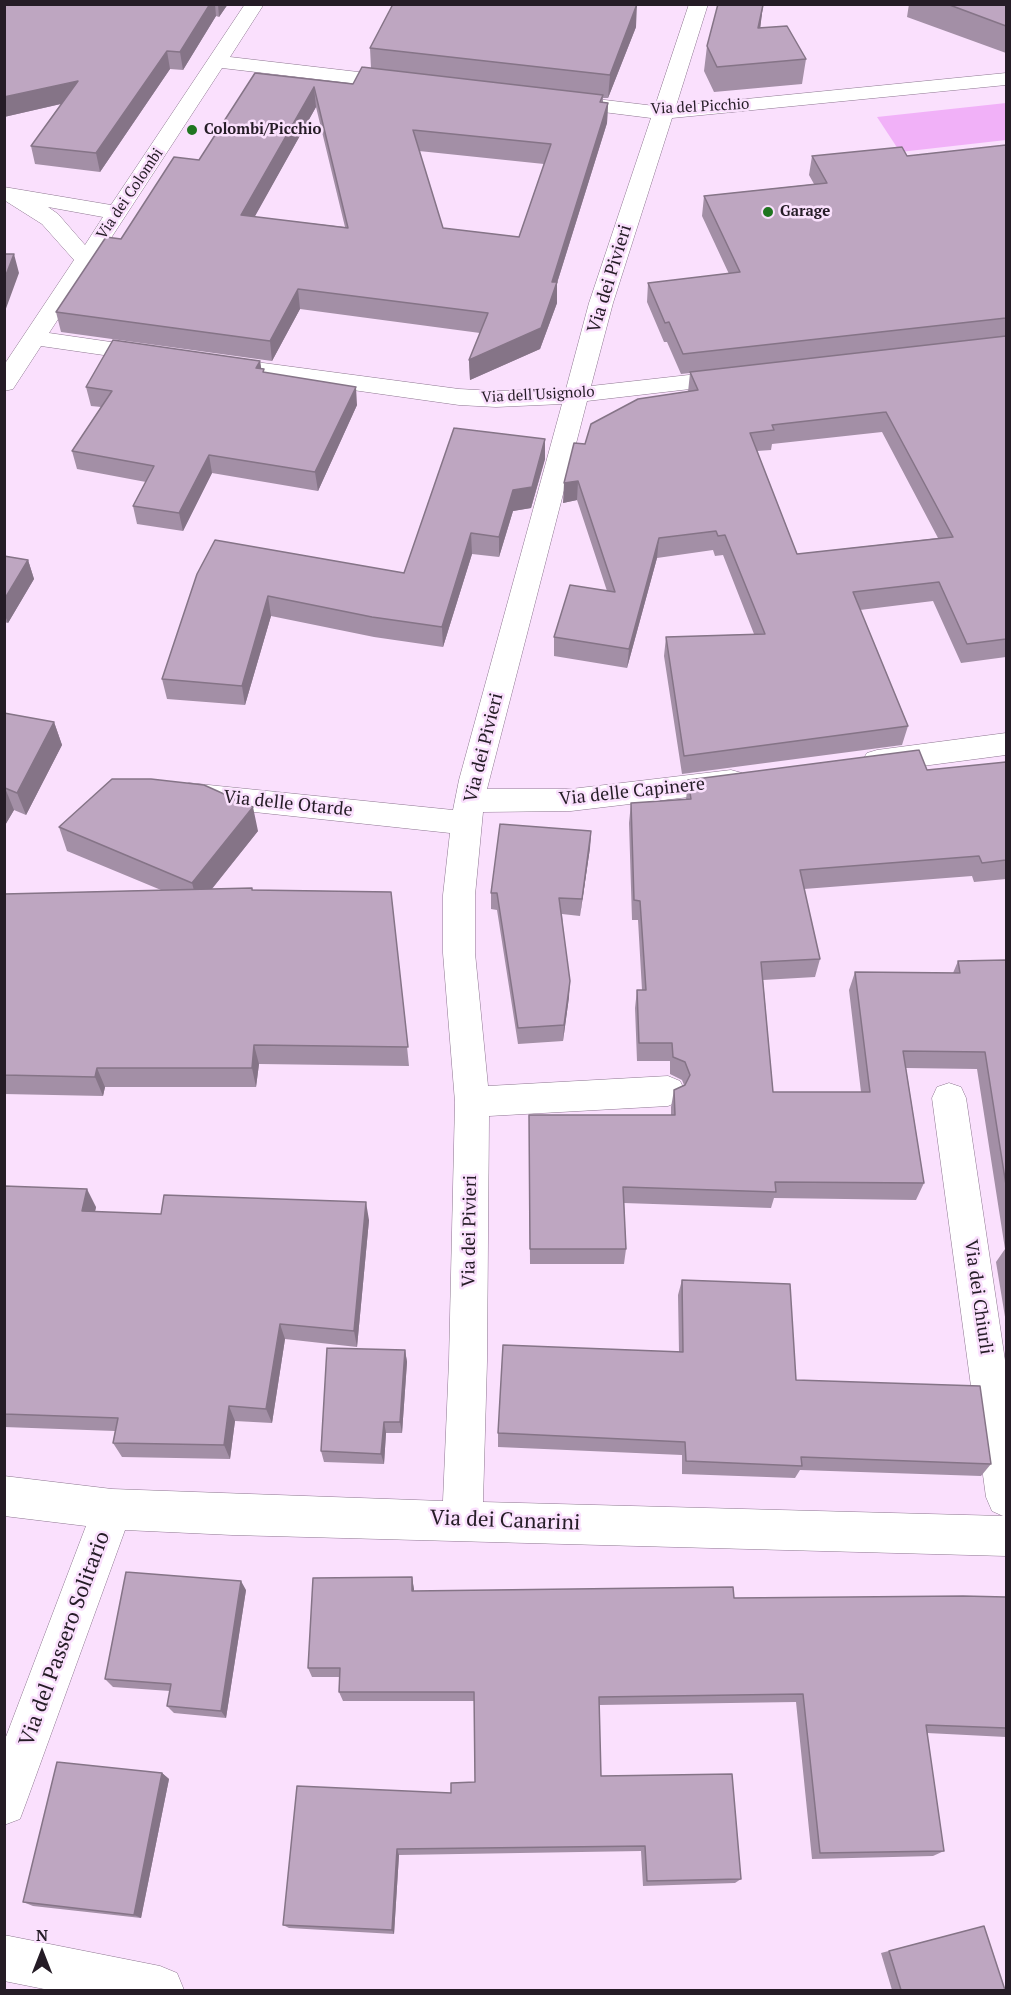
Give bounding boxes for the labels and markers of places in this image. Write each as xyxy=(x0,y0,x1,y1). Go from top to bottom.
place label: Colombi/Picchio xyxy=(204,121,321,139)
marker: Colombi/Picchio xyxy=(185,123,199,137)
place label: Garage xyxy=(780,203,830,221)
marker: Garage xyxy=(761,205,775,219)

